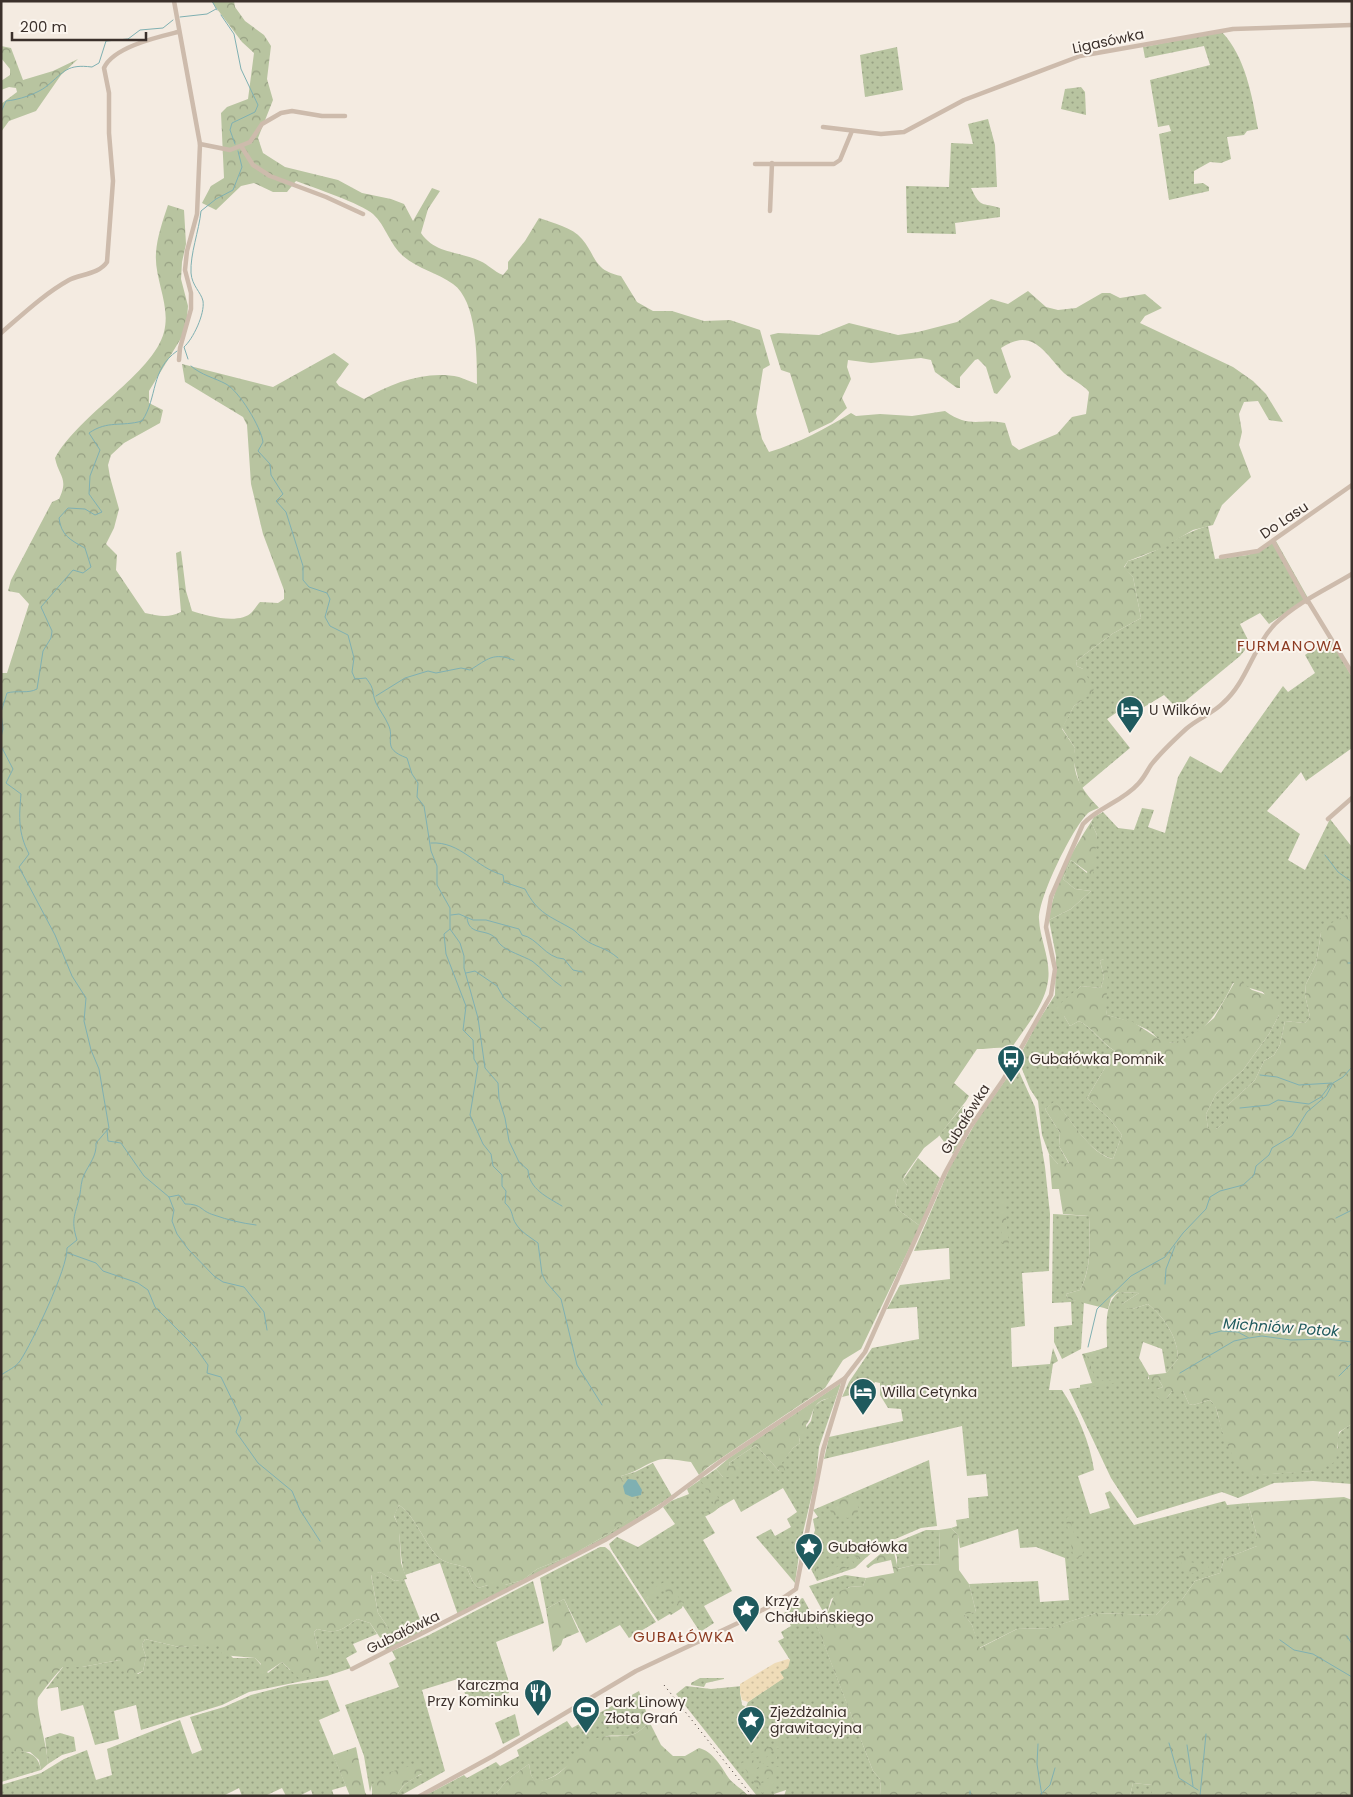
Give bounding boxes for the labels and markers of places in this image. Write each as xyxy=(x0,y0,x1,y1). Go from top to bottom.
hotel icon: U Wilków xyxy=(1115,695,1145,734)
place label: U Wilków xyxy=(1149,700,1211,720)
bus stop icon: Gubałówka Pomnik xyxy=(996,1044,1026,1083)
place label: Gubałówka Pomnik xyxy=(1030,1049,1165,1069)
hotel icon: Willa Cetynka xyxy=(848,1377,878,1416)
place label: Willa Cetynka xyxy=(882,1382,977,1402)
place icon: Gubałówka xyxy=(794,1532,824,1571)
place label: Gubałówka xyxy=(828,1537,907,1557)
place label: Krzyż Chałubińskiego xyxy=(765,1591,874,1627)
place icon: Krzyż Chałubińskiego xyxy=(731,1594,761,1633)
place label: Karczma Przy Kominku xyxy=(427,1675,519,1711)
restaurant icon: Karczma Przy Kominku xyxy=(523,1678,553,1717)
place label: Park Linowy Złota Grań xyxy=(605,1692,686,1728)
sports icon: Park Linowy Złota Grań xyxy=(571,1695,601,1734)
place label: Zjeżdżalnia grawitacyjna xyxy=(770,1702,862,1738)
place icon: Zjeżdżalnia grawitacyjna xyxy=(736,1705,766,1744)

